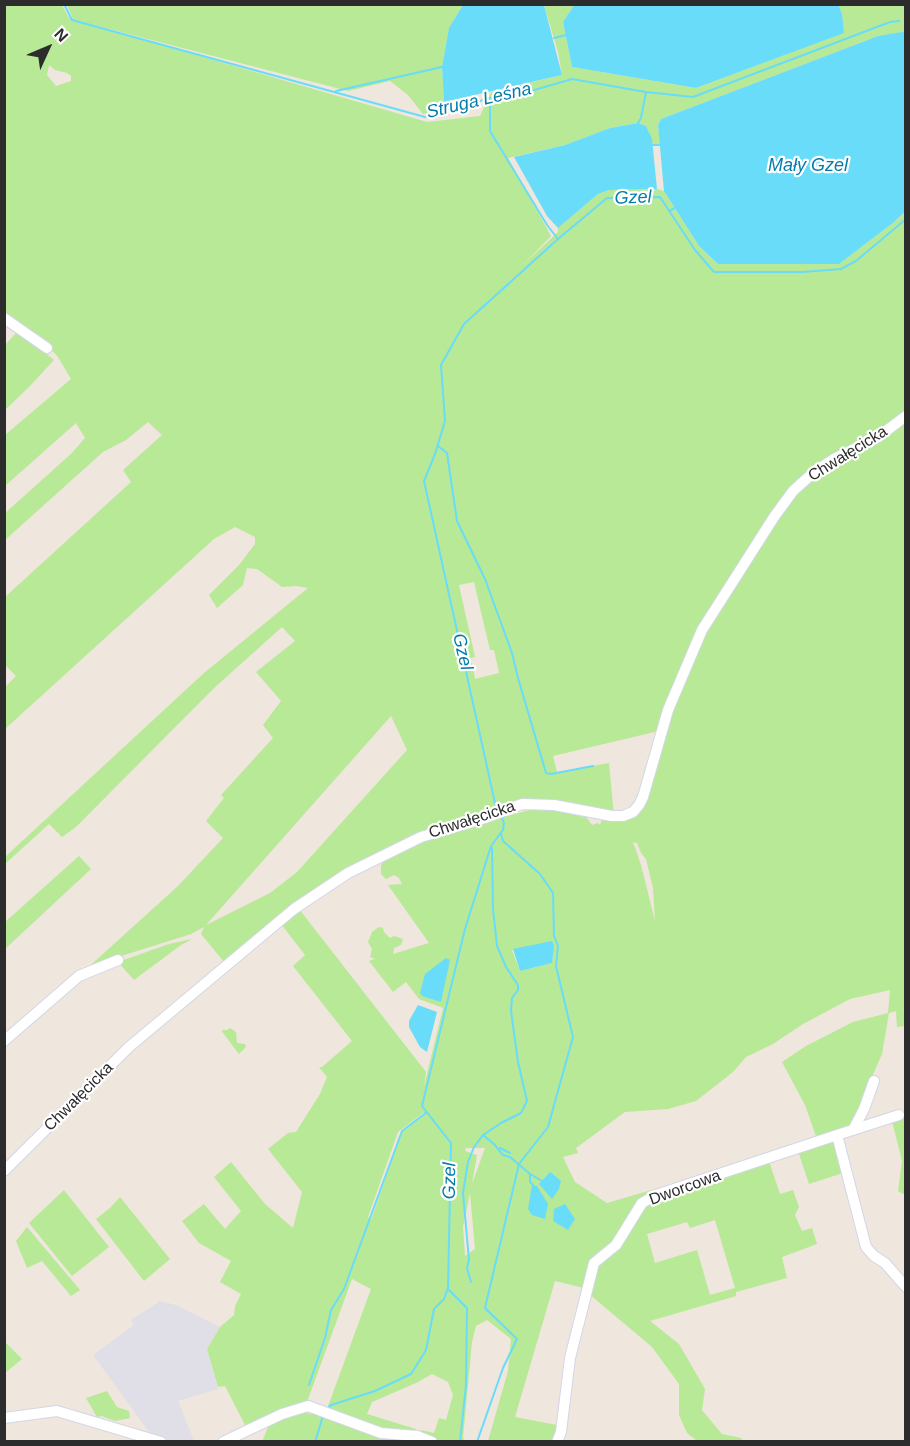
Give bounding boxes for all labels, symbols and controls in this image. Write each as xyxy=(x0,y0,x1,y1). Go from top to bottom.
north arrow xyxy=(18,18,78,78)
text: N xyxy=(51,25,71,45)
water label: Struga Leśna xyxy=(424,78,534,124)
water label: Mały Gzel xyxy=(768,155,848,177)
water label: Gzel xyxy=(614,187,652,209)
street label: Chwałęcicka xyxy=(805,422,891,486)
water label: Gzel xyxy=(447,632,477,672)
street label: Chwałęcicka xyxy=(426,797,518,843)
street label: Chwałęcicka xyxy=(40,1058,118,1136)
water label: Gzel xyxy=(439,1162,461,1200)
street label: Dworcowa xyxy=(647,1166,723,1210)

